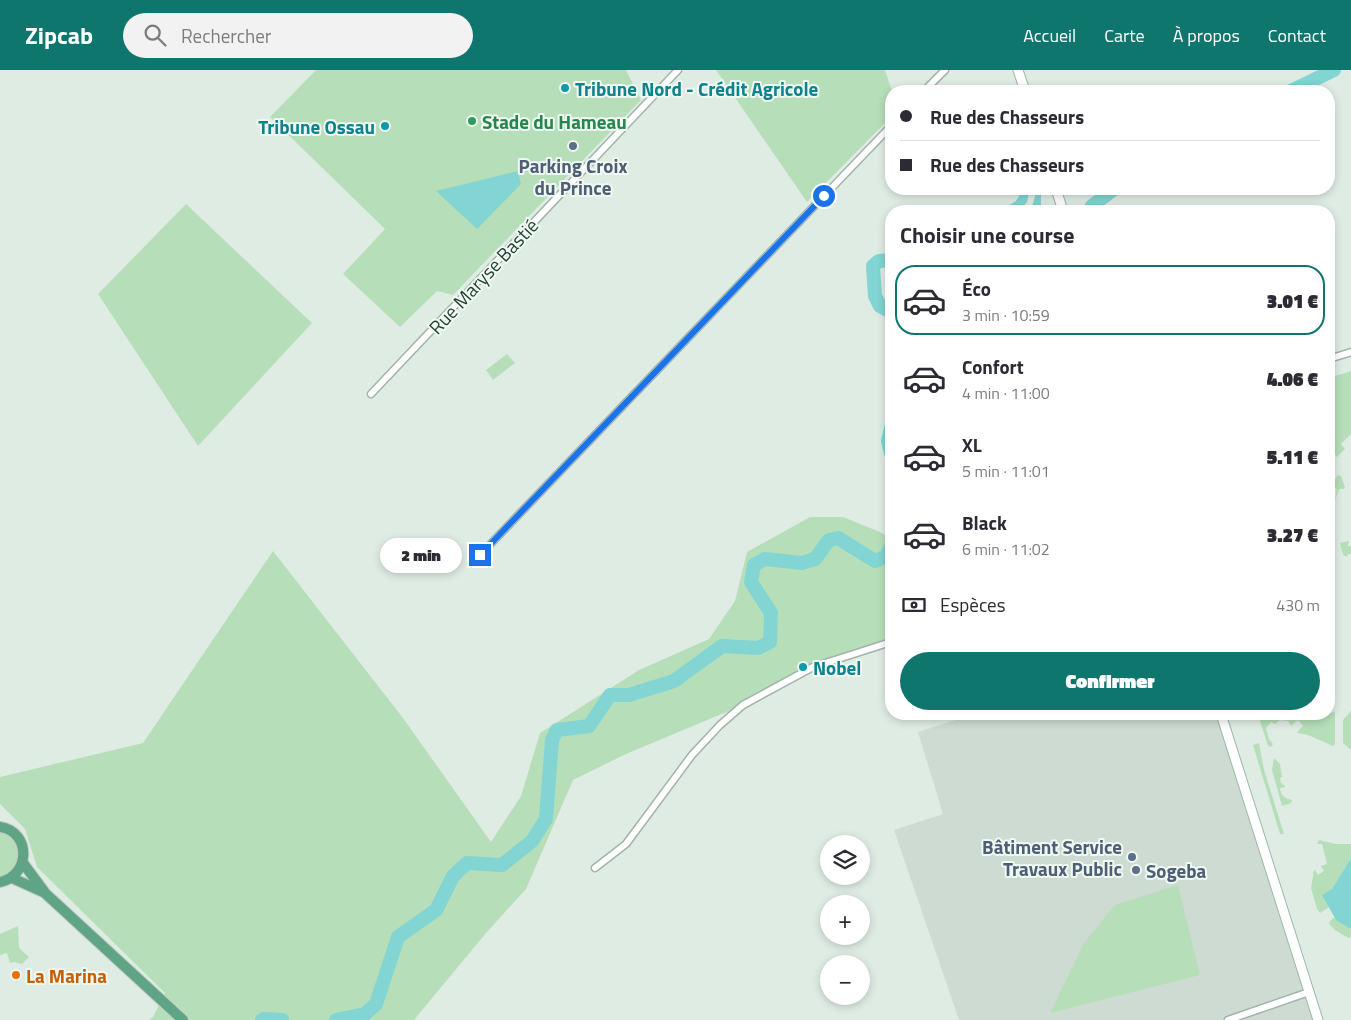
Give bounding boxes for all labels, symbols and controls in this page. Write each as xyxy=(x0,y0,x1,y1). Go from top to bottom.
search box xyxy=(123,13,473,58)
text: Zipcab xyxy=(25,17,93,53)
icon: search xyxy=(141,21,169,49)
text: Rechercher xyxy=(181,21,271,50)
text: Accueil xyxy=(1023,22,1076,49)
text: Carte xyxy=(1104,22,1145,49)
text: À propos xyxy=(1173,22,1240,49)
text: Contact xyxy=(1268,22,1326,49)
place label: Tribune Nord - Crédit Agricole xyxy=(575,74,819,103)
marker: Tribune Nord - Crédit Agricole xyxy=(559,82,571,94)
text: Rue des Chasseurs xyxy=(930,102,1084,131)
place label: Stade du Hameau xyxy=(482,107,627,136)
place label: Tribune Ossau xyxy=(258,112,375,141)
marker: Stade du Hameau xyxy=(466,115,478,127)
marker: Tribune Ossau xyxy=(379,120,391,132)
marker: Parking Croix du Prince xyxy=(567,140,579,152)
text: Rue des Chasseurs xyxy=(930,150,1084,179)
place label: Parking Croix du Prince xyxy=(519,151,627,202)
route start xyxy=(813,185,835,207)
street label: Rue Maryse Bastié xyxy=(421,211,545,341)
text: Choisir une course xyxy=(900,218,1074,252)
text: Éco xyxy=(962,274,991,303)
icon: car xyxy=(902,278,947,323)
text: 3.01 € xyxy=(1267,286,1318,315)
text: 3 min · 10:59 xyxy=(962,303,1050,327)
text: Confort xyxy=(962,352,1024,381)
icon: car xyxy=(902,356,947,401)
text: 4.06 € xyxy=(1267,364,1318,393)
text: 4 min · 11:00 xyxy=(962,381,1050,405)
text: XL xyxy=(962,430,982,459)
icon: car xyxy=(902,434,947,479)
text: 5.11 € xyxy=(1267,442,1318,471)
text: 5 min · 11:01 xyxy=(962,459,1050,483)
text: Black xyxy=(962,508,1007,537)
icon: car xyxy=(902,512,947,557)
text: 3.27 € xyxy=(1267,520,1318,549)
text: 6 min · 11:02 xyxy=(962,537,1050,561)
callout: 2 min xyxy=(380,538,462,572)
text: 2 min xyxy=(401,543,441,567)
route end xyxy=(469,544,491,566)
text: Espèces xyxy=(940,590,1006,619)
icon: cash xyxy=(900,591,928,619)
text: 430 m xyxy=(1276,593,1320,617)
button: Confirmer xyxy=(900,652,1320,710)
place label: Nobel xyxy=(813,653,861,682)
marker: Nobel xyxy=(797,661,809,673)
place label: Bâtiment Service Travaux Public xyxy=(982,832,1122,883)
map controls xyxy=(820,835,870,1005)
button: layers xyxy=(820,835,870,885)
marker: Bâtiment Service Travaux Public xyxy=(1126,851,1138,863)
place label: Sogeba xyxy=(1146,856,1207,885)
marker: Sogeba xyxy=(1130,864,1142,876)
button: + xyxy=(820,895,870,945)
button: − xyxy=(820,955,870,1005)
place label: La Marina xyxy=(26,961,107,990)
marker: La Marina xyxy=(10,969,22,981)

